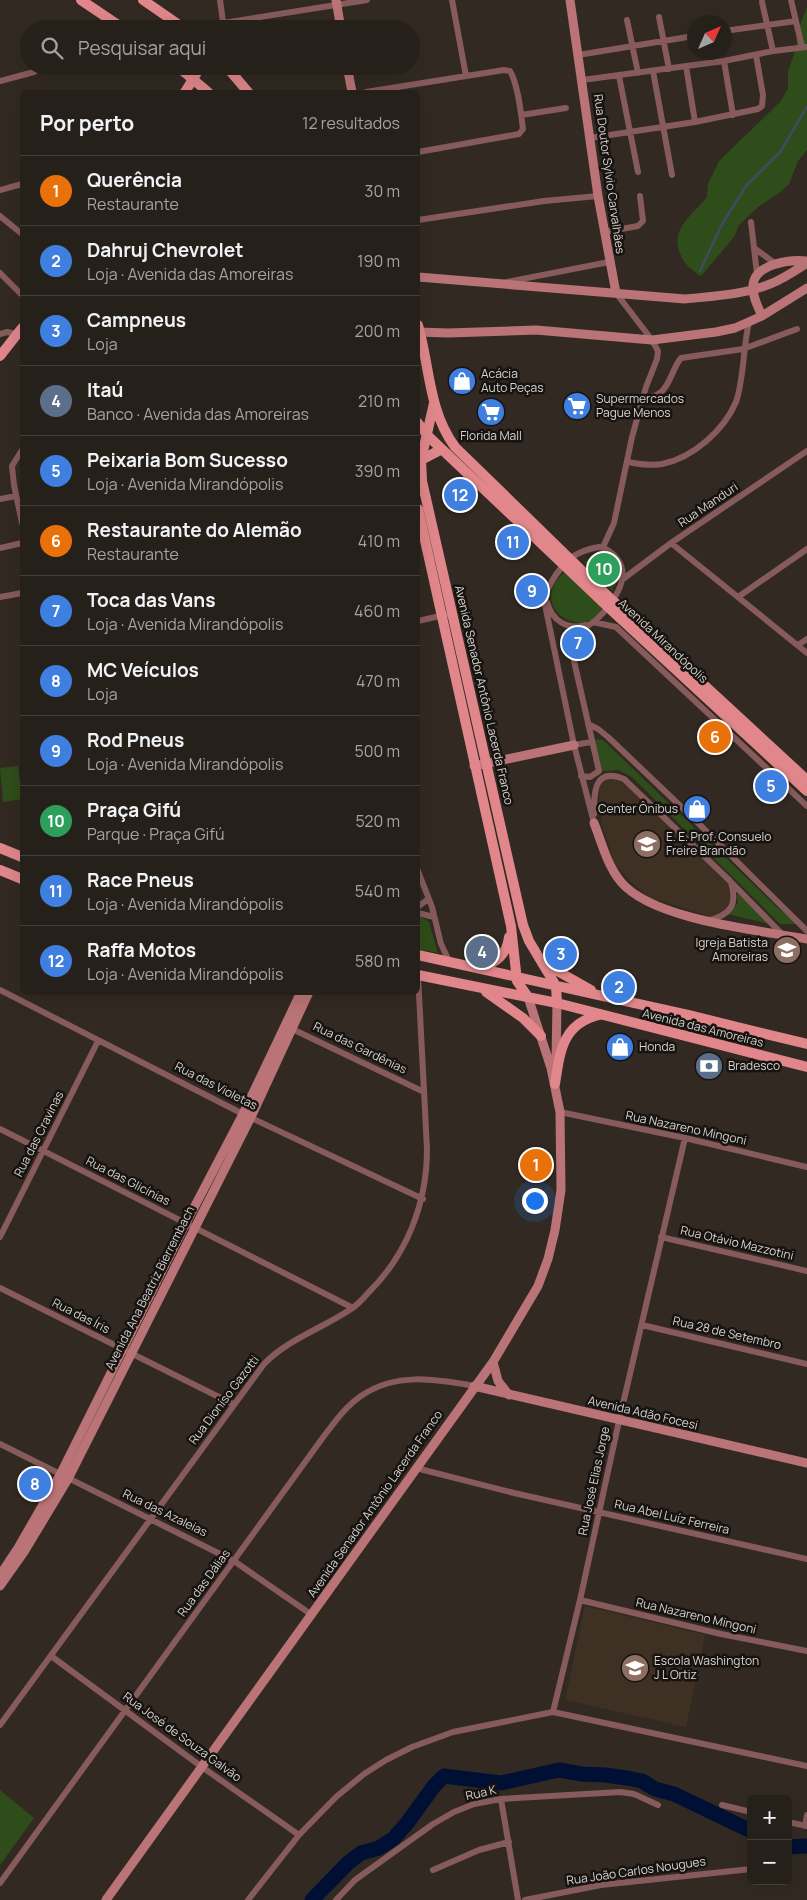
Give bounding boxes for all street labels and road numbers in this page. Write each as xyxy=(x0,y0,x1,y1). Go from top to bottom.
street label: Rua Doutor Sylvio Carvalhães xyxy=(590,93,629,255)
street label: Rua Manduri xyxy=(674,478,741,531)
street label: Avenida Senador Antônio Lacerda Franco xyxy=(451,583,518,806)
street label: Avenida Mirandópolis xyxy=(615,595,712,687)
street label: Avenida das Amoreiras xyxy=(641,1004,765,1051)
street label: Rua das Gardênias xyxy=(310,1017,410,1078)
street label: Rua das Violetas xyxy=(172,1057,261,1114)
street label: Rua das Cravinas xyxy=(10,1088,68,1180)
street label: Rua Nazareno Mingoni xyxy=(624,1106,748,1149)
street label: Rua das Glicínias xyxy=(83,1152,173,1209)
street label: Avenida Ana Beatriz Bierrembach xyxy=(101,1203,198,1373)
street label: Rua Otávio Mazzotini xyxy=(679,1221,795,1264)
street label: Rua das Íris xyxy=(50,1294,113,1337)
street label: Rua 28 de Setembro xyxy=(671,1312,783,1353)
street label: Rua Dioníso Gazotti xyxy=(185,1352,263,1448)
street label: Avenida Adão Focesi xyxy=(586,1392,700,1433)
street label: Avenida Senador Antônio Lacerda Franco xyxy=(303,1407,446,1601)
street label: Rua José Elias Jorge xyxy=(574,1425,613,1537)
street label: Rua das Azaleias xyxy=(120,1485,210,1540)
street label: Rua Abel Luíz Ferreira xyxy=(613,1495,731,1538)
street label: Rua das Dálias xyxy=(173,1546,234,1620)
street label: Rua Nazareno Mingoni xyxy=(634,1593,758,1638)
street label: Rua José de Souza Galvão xyxy=(120,1688,245,1785)
street label: Rua K xyxy=(464,1781,499,1804)
street label: Rua João Carlos Nougues xyxy=(565,1852,707,1889)

